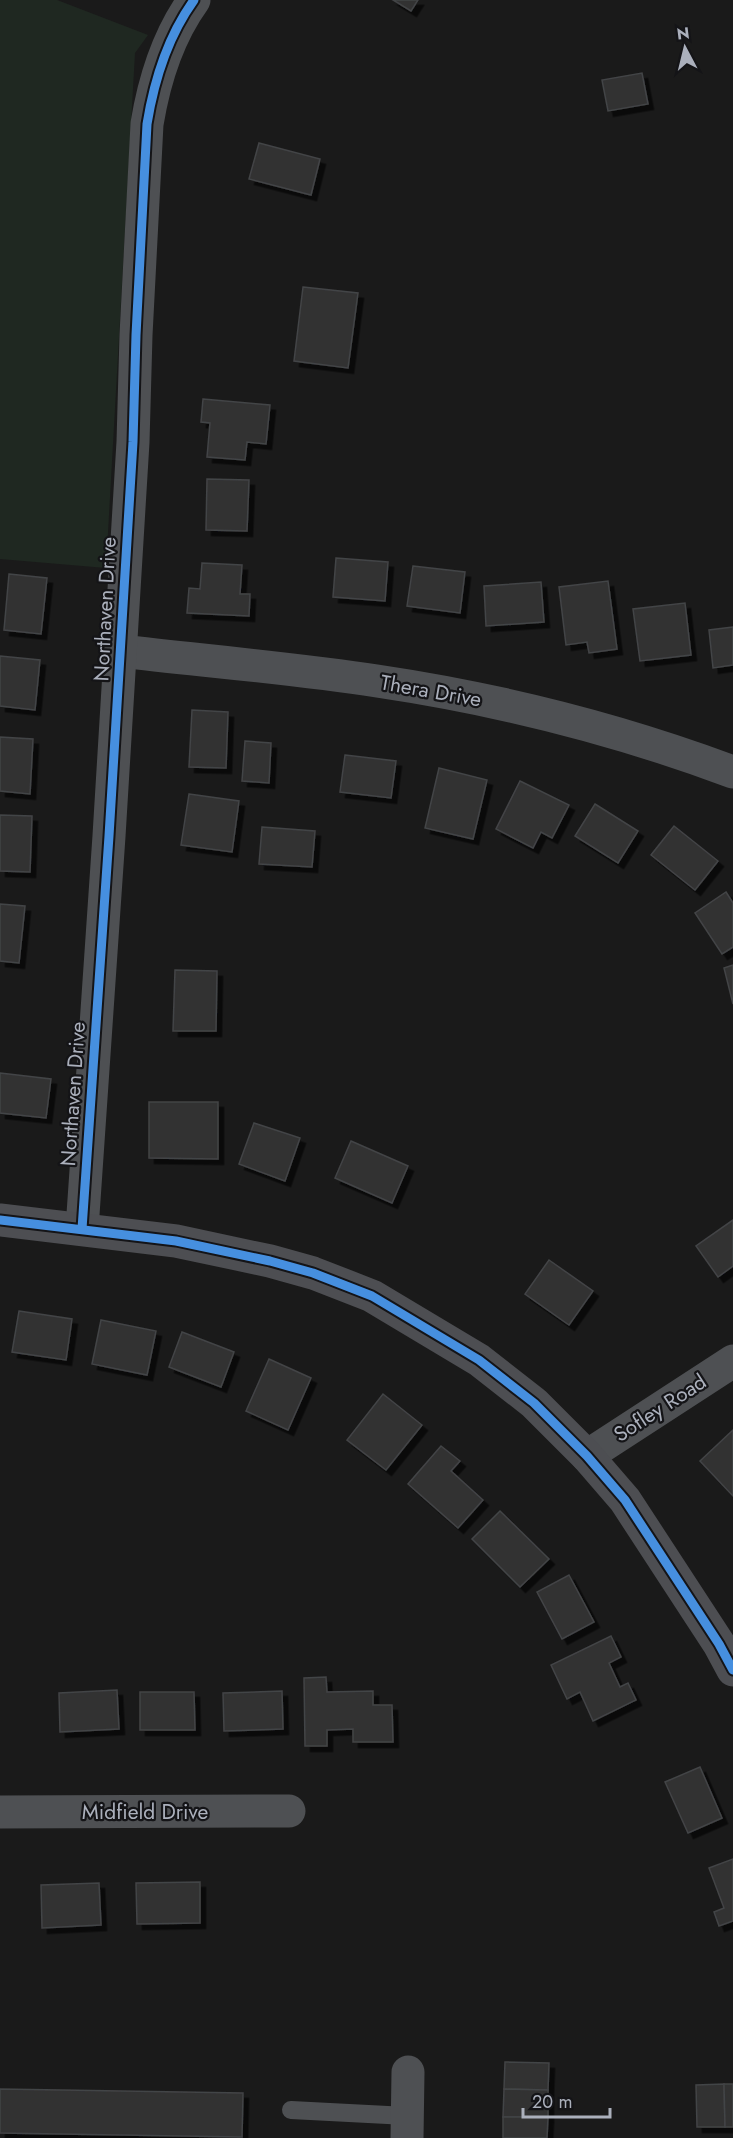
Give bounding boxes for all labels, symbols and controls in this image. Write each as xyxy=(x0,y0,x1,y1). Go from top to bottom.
north arrow xyxy=(655,18,715,78)
text: N xyxy=(676,21,691,46)
street label: Northaven Drive xyxy=(86,536,124,682)
street label: Thera Drive xyxy=(378,667,484,715)
street label: Northaven Drive xyxy=(53,1021,93,1167)
street label: Sofley Road xyxy=(608,1367,712,1449)
street label: Midfield Drive xyxy=(82,1797,208,1827)
scale bar xyxy=(523,2081,610,2119)
text: 20 m xyxy=(532,2089,572,2115)

